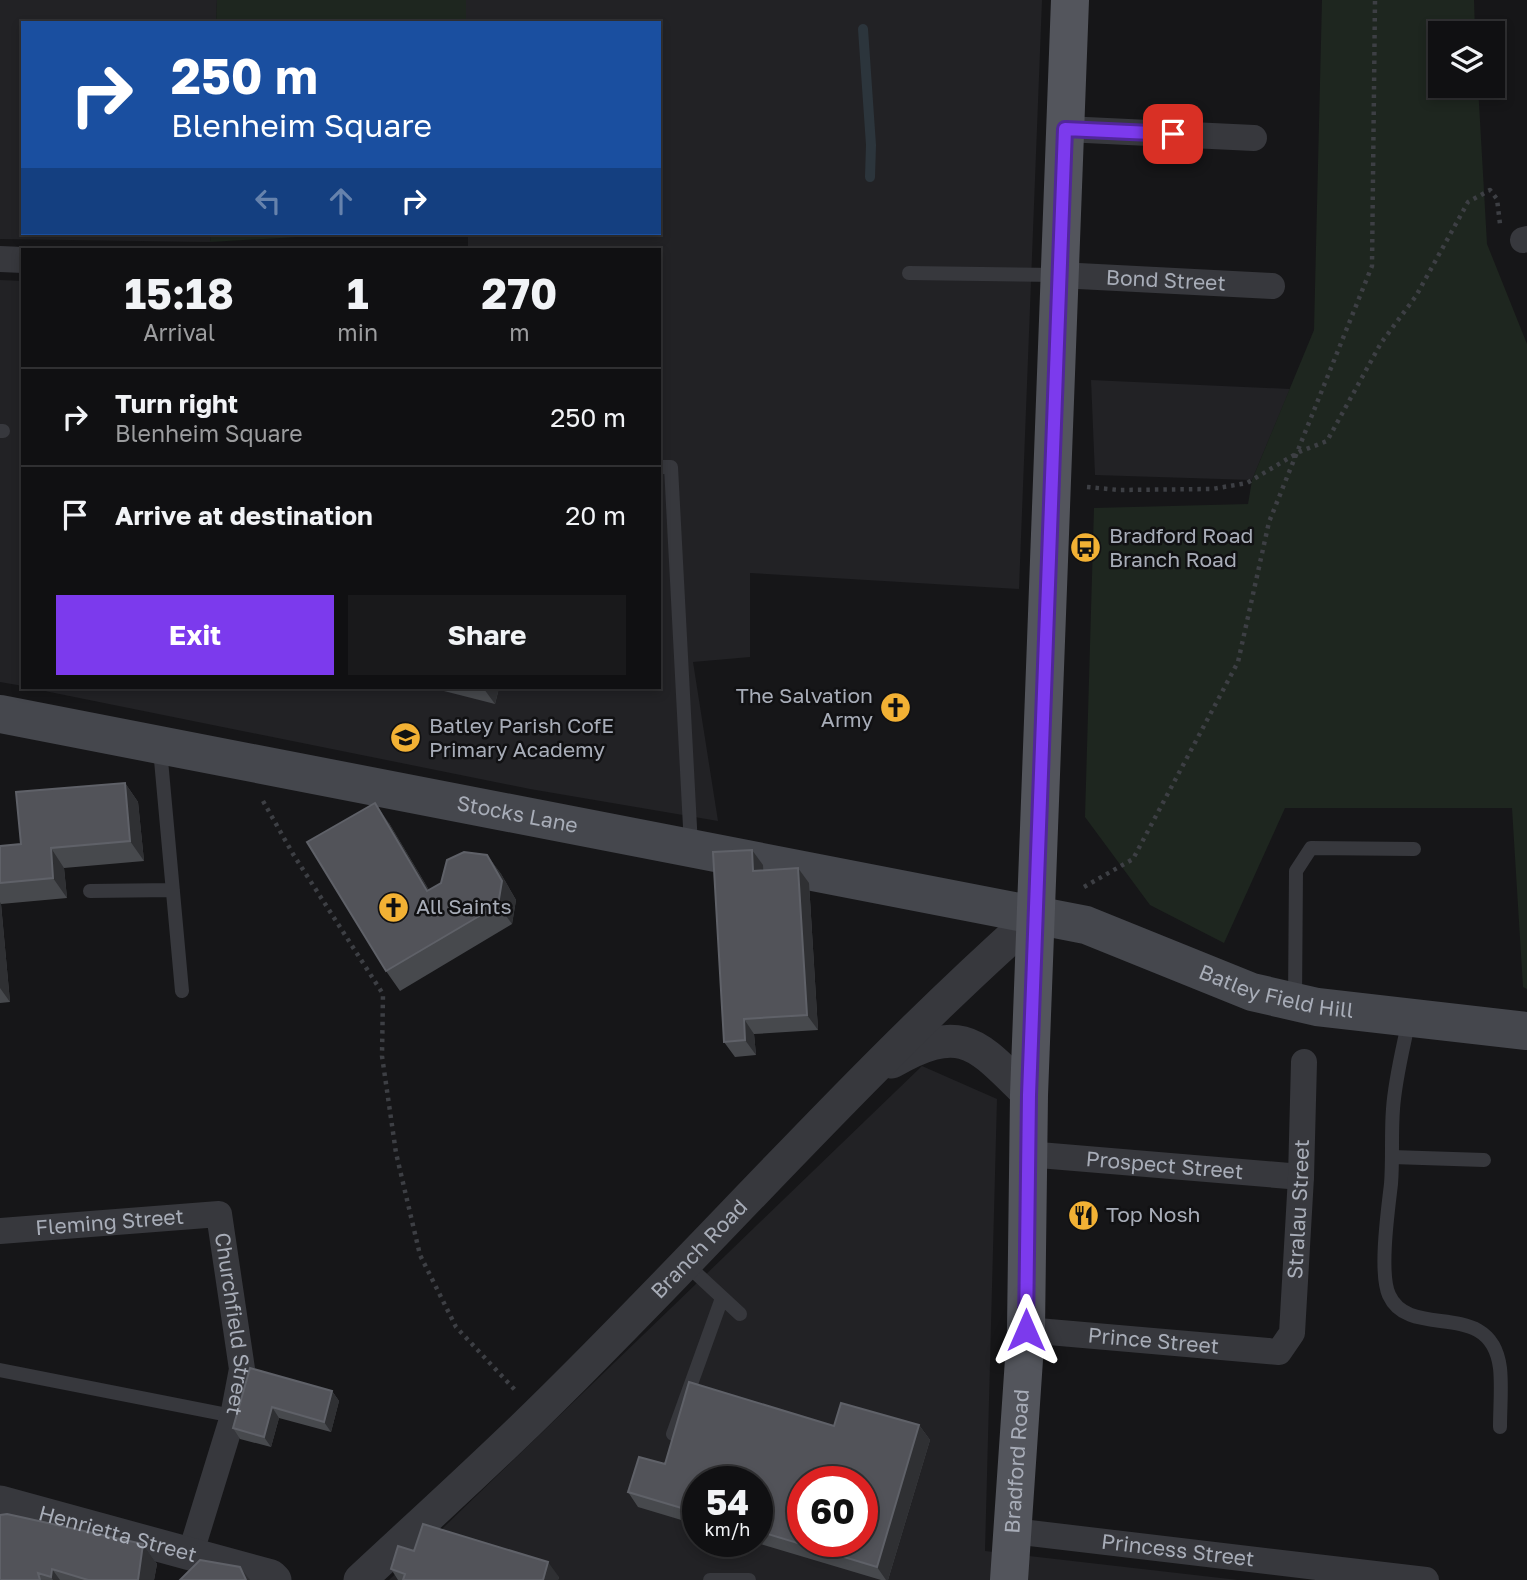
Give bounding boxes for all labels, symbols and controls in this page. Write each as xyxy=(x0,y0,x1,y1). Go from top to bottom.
map controls xyxy=(1428,21,1505,98)
button: layers xyxy=(1428,21,1505,98)
text: 250 m xyxy=(171,46,318,105)
icon: right xyxy=(56,49,147,140)
pin xyxy=(1143,104,1203,164)
text: Blenheim Square xyxy=(171,106,432,144)
icon: arrive xyxy=(1154,115,1192,153)
icon: left xyxy=(249,182,287,220)
icon: ahead xyxy=(322,182,360,220)
icon: right xyxy=(395,182,433,220)
street label: Bond Street xyxy=(1105,263,1226,296)
text: 15:18 xyxy=(125,268,234,318)
text: 1 xyxy=(347,268,369,318)
text: 270 xyxy=(482,268,557,318)
text: Arrival xyxy=(143,318,215,346)
text: min xyxy=(337,318,378,346)
text: m xyxy=(509,318,530,346)
text: Turn right xyxy=(115,388,238,419)
icon: right xyxy=(56,398,94,436)
text: 250 m xyxy=(550,402,626,433)
text: Blenheim Square xyxy=(115,419,303,447)
icon: arrive xyxy=(56,496,94,534)
text: Arrive at destination xyxy=(115,500,373,531)
text: 20 m xyxy=(565,500,626,531)
place label: Bradford Road Branch Road xyxy=(1109,522,1253,572)
bus stop icon: Bradford Road Branch Road xyxy=(1069,531,1103,565)
button: Exit xyxy=(56,595,334,675)
button: Share xyxy=(348,595,626,675)
place label: The Salvation Army xyxy=(736,682,873,732)
church icon: The Salvation Army xyxy=(879,691,913,725)
place label: Batley Parish CofE Primary Academy xyxy=(429,712,614,762)
school or university icon: Batley Parish CofE Primary Academy xyxy=(389,721,423,755)
street label: Stocks Lane xyxy=(455,789,580,838)
church icon: All Saints xyxy=(376,890,410,924)
place label: All Saints xyxy=(416,893,512,919)
street label: Batley Field Hill xyxy=(1196,958,1355,1023)
street label: Stralau Street xyxy=(1281,1139,1314,1280)
street label: Prospect Street xyxy=(1085,1145,1244,1184)
street label: Branch Road xyxy=(645,1193,752,1304)
restaurant icon: Top Nosh xyxy=(1066,1198,1100,1232)
place label: Top Nosh xyxy=(1106,1201,1201,1227)
street label: Fleming Street xyxy=(34,1203,185,1240)
street label: Churchfield Street xyxy=(210,1231,256,1418)
position arrow xyxy=(989,1293,1063,1367)
street label: Prince Street xyxy=(1087,1321,1220,1359)
street label: Bradford Road xyxy=(998,1388,1034,1534)
speed limit sign: 60 xyxy=(787,1466,878,1557)
text: 54 xyxy=(706,1481,749,1523)
street label: Henrietta Street xyxy=(36,1499,200,1567)
text: km/h xyxy=(705,1518,750,1540)
street label: Princess Street xyxy=(1100,1528,1256,1572)

